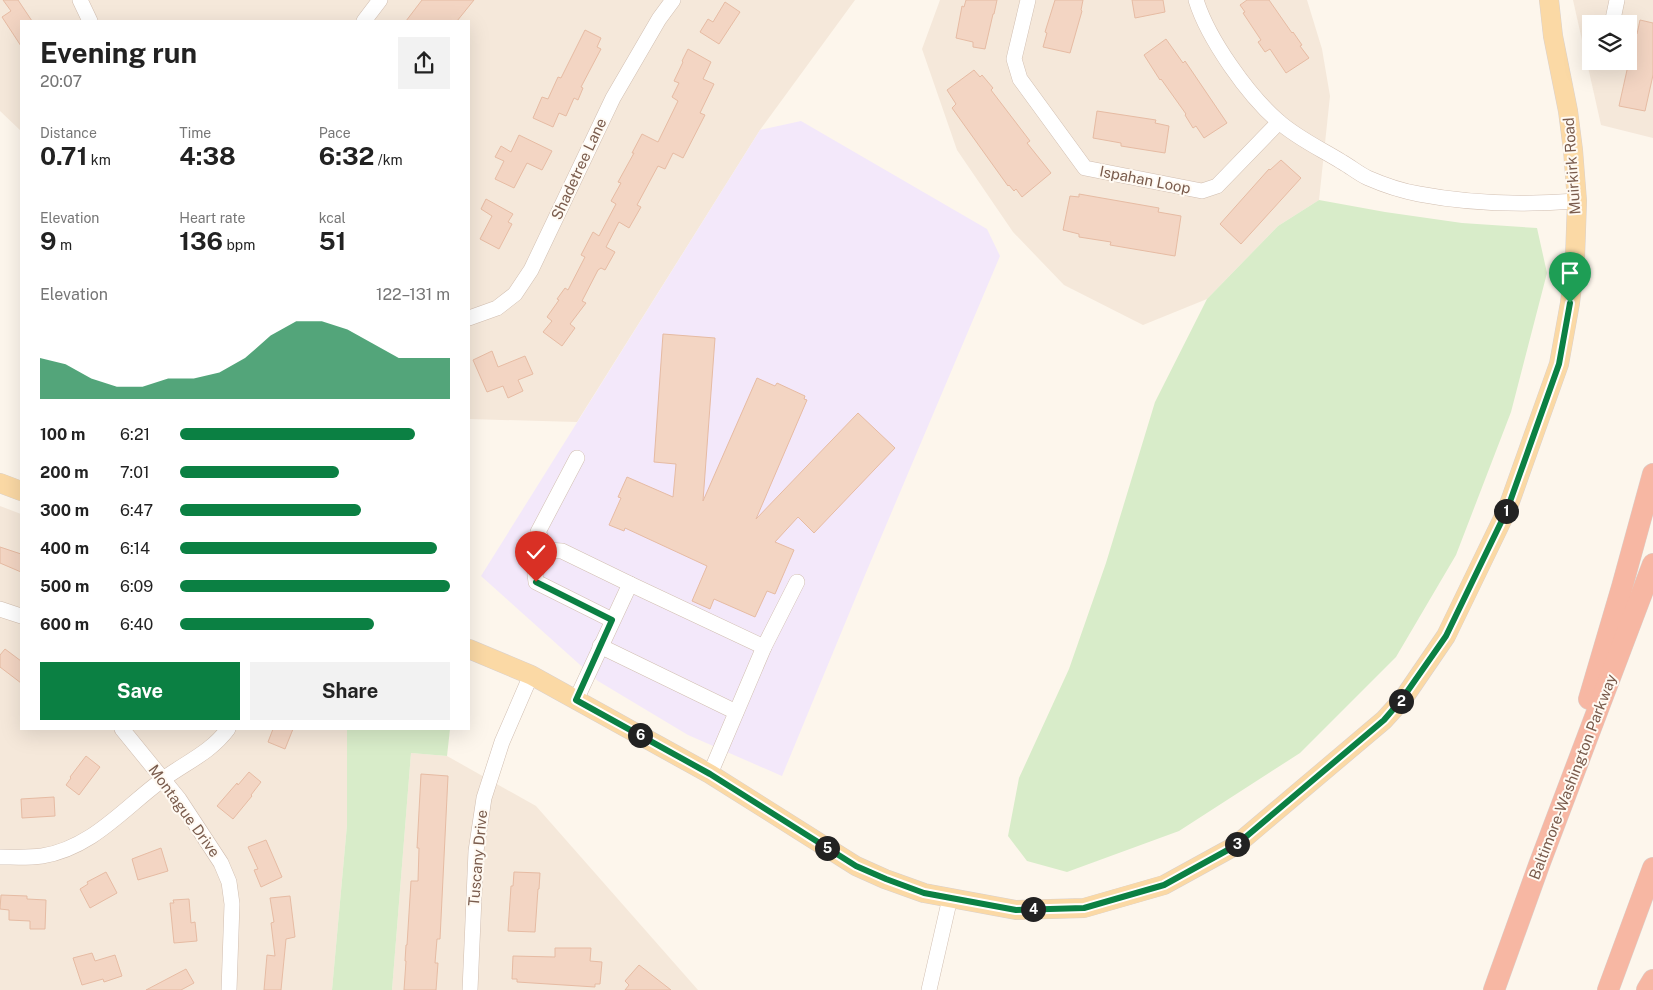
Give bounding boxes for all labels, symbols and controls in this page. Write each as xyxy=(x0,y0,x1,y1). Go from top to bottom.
map controls xyxy=(1582,15,1637,70)
button: layers xyxy=(1582,15,1637,70)
text: Evening run xyxy=(40,36,197,69)
button: share xyxy=(398,37,450,89)
text: 20:07 xyxy=(40,72,82,91)
street label: Shadetree Lane xyxy=(548,115,610,222)
street label: Muirkirk Road xyxy=(1560,117,1583,215)
text: Distance xyxy=(40,125,97,141)
text: Time xyxy=(179,125,211,141)
text: Pace xyxy=(319,125,351,141)
text: 0.71 xyxy=(40,141,87,171)
text: 4:38 xyxy=(179,141,236,171)
text: 6:32 xyxy=(319,141,374,171)
text: km xyxy=(87,152,111,168)
text: /km xyxy=(374,152,403,168)
street label: Ispahan Loop xyxy=(1098,162,1192,197)
text: Elevation xyxy=(40,210,99,226)
text: Heart rate xyxy=(179,210,246,226)
text: kcal xyxy=(319,210,346,226)
text: 9 xyxy=(40,226,56,256)
text: 136 xyxy=(179,226,223,256)
text: 51 xyxy=(319,226,346,256)
text: m xyxy=(56,237,72,253)
text: bpm xyxy=(223,237,255,253)
pin xyxy=(1549,252,1591,303)
icon: arrive xyxy=(1556,259,1584,287)
text: Elevation xyxy=(40,285,108,304)
text: 122–131 m xyxy=(376,285,450,304)
text: 100 m xyxy=(40,425,85,444)
text: 6:21 xyxy=(120,425,150,444)
text: 200 m xyxy=(40,463,89,482)
text: 7:01 xyxy=(120,463,150,482)
pin: 1 xyxy=(1494,498,1518,524)
text: 300 m xyxy=(40,501,89,520)
text: 6:47 xyxy=(120,501,153,520)
text: 1 xyxy=(1504,503,1510,519)
pin xyxy=(515,531,557,582)
icon: check xyxy=(522,538,550,566)
text: 400 m xyxy=(40,539,89,558)
text: 6:14 xyxy=(120,539,150,558)
text: 500 m xyxy=(40,577,89,596)
text: 6:09 xyxy=(120,577,153,596)
text: 600 m xyxy=(40,615,89,634)
text: 6:40 xyxy=(120,615,153,634)
button: Save xyxy=(40,662,240,720)
button: Share xyxy=(250,662,450,720)
street label: Baltimore-Washington Parkway xyxy=(1525,672,1620,882)
pin: 2 xyxy=(1388,688,1414,714)
text: 2 xyxy=(1397,693,1406,709)
pin: 6 xyxy=(628,722,652,748)
text: 6 xyxy=(636,727,645,743)
street label: Montague Drive xyxy=(145,761,224,860)
street label: Tuscany Drive xyxy=(465,809,490,907)
pin: 3 xyxy=(1224,832,1250,856)
pin: 5 xyxy=(814,836,840,860)
text: 3 xyxy=(1233,836,1242,852)
text: 5 xyxy=(823,840,832,856)
pin: 4 xyxy=(1020,896,1046,922)
text: 4 xyxy=(1029,901,1038,917)

